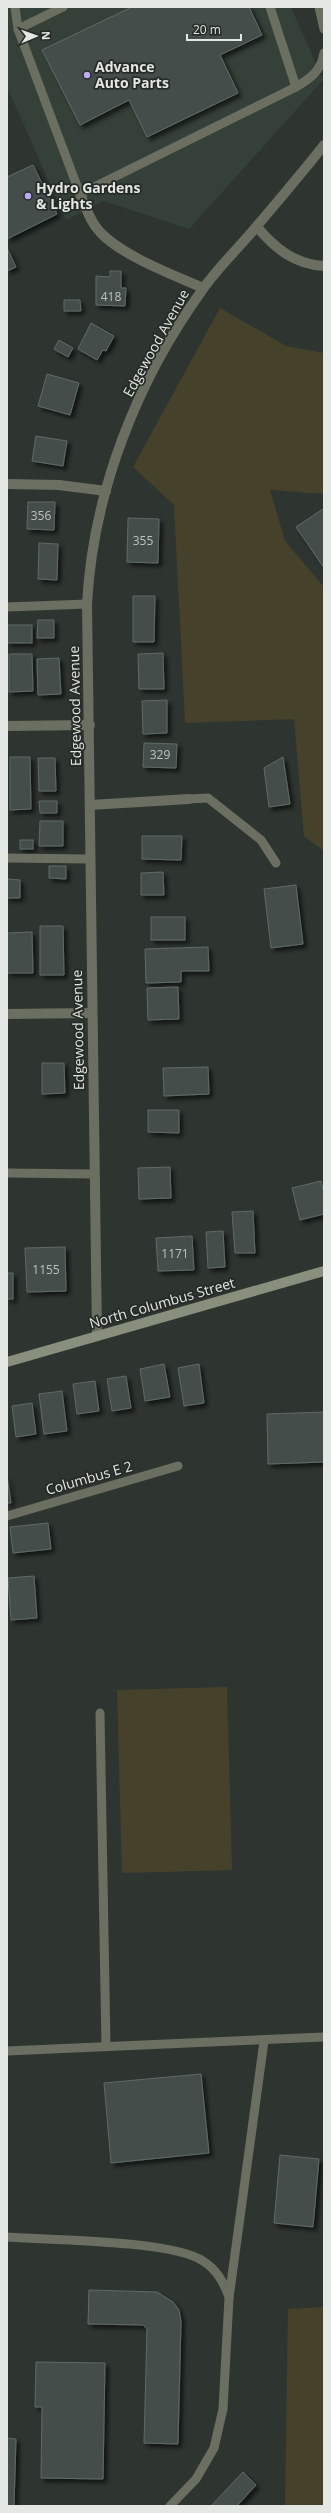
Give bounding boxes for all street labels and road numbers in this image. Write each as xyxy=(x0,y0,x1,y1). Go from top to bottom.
street label: Edgewood Avenue xyxy=(118,285,193,400)
street label: Edgewood Avenue xyxy=(64,645,85,766)
street label: Edgewood Avenue xyxy=(67,969,88,1090)
street label: North Columbus Street xyxy=(87,1273,237,1332)
street label: Columbus E 2 xyxy=(43,1456,134,1499)

